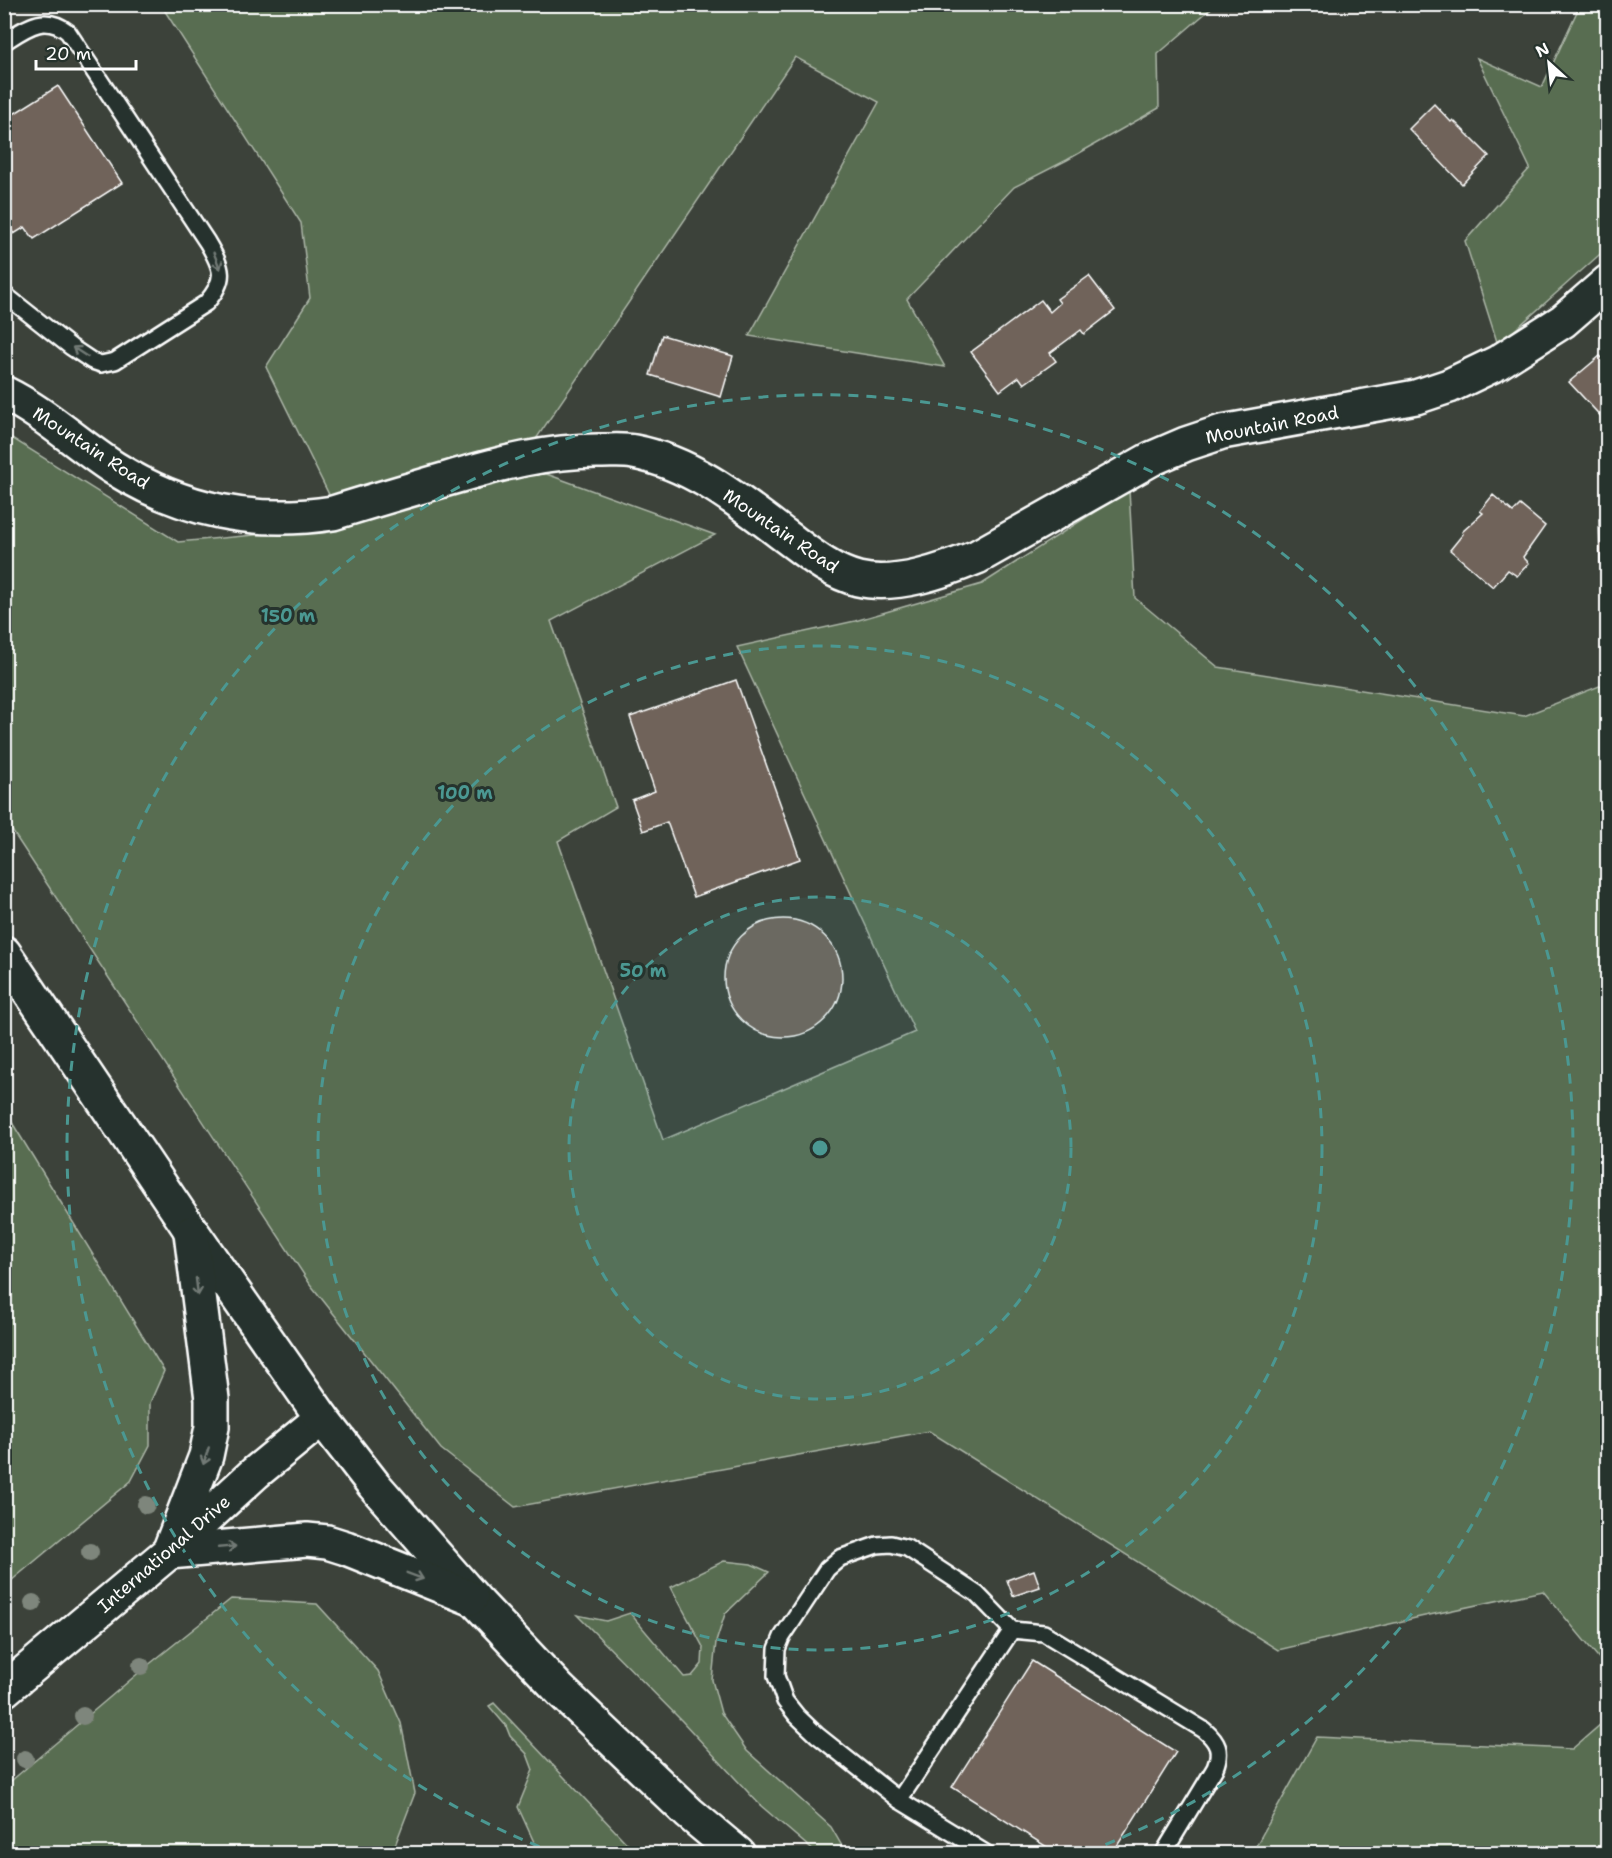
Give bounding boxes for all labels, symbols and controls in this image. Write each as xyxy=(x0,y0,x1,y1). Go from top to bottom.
scale bar xyxy=(36,33,136,71)
north arrow xyxy=(1519,33,1579,93)
text: N xyxy=(1532,38,1553,62)
text: 20 m xyxy=(45,42,91,66)
one-way arrow xyxy=(212,251,223,270)
one-way arrow xyxy=(71,346,88,359)
street label: Mountain Road xyxy=(1203,400,1341,450)
street label: Mountain Road xyxy=(28,401,154,495)
street label: Mountain Road xyxy=(718,483,844,579)
text: 150 m xyxy=(261,604,316,628)
text: 100 m xyxy=(437,781,493,805)
text: 50 m xyxy=(620,959,667,983)
centre of rings xyxy=(810,1138,830,1158)
one-way arrow xyxy=(192,1276,203,1296)
one-way arrow xyxy=(199,1446,210,1465)
street label: International Drive xyxy=(93,1490,235,1618)
one-way arrow xyxy=(217,1541,237,1552)
one-way arrow xyxy=(405,1571,424,1582)

